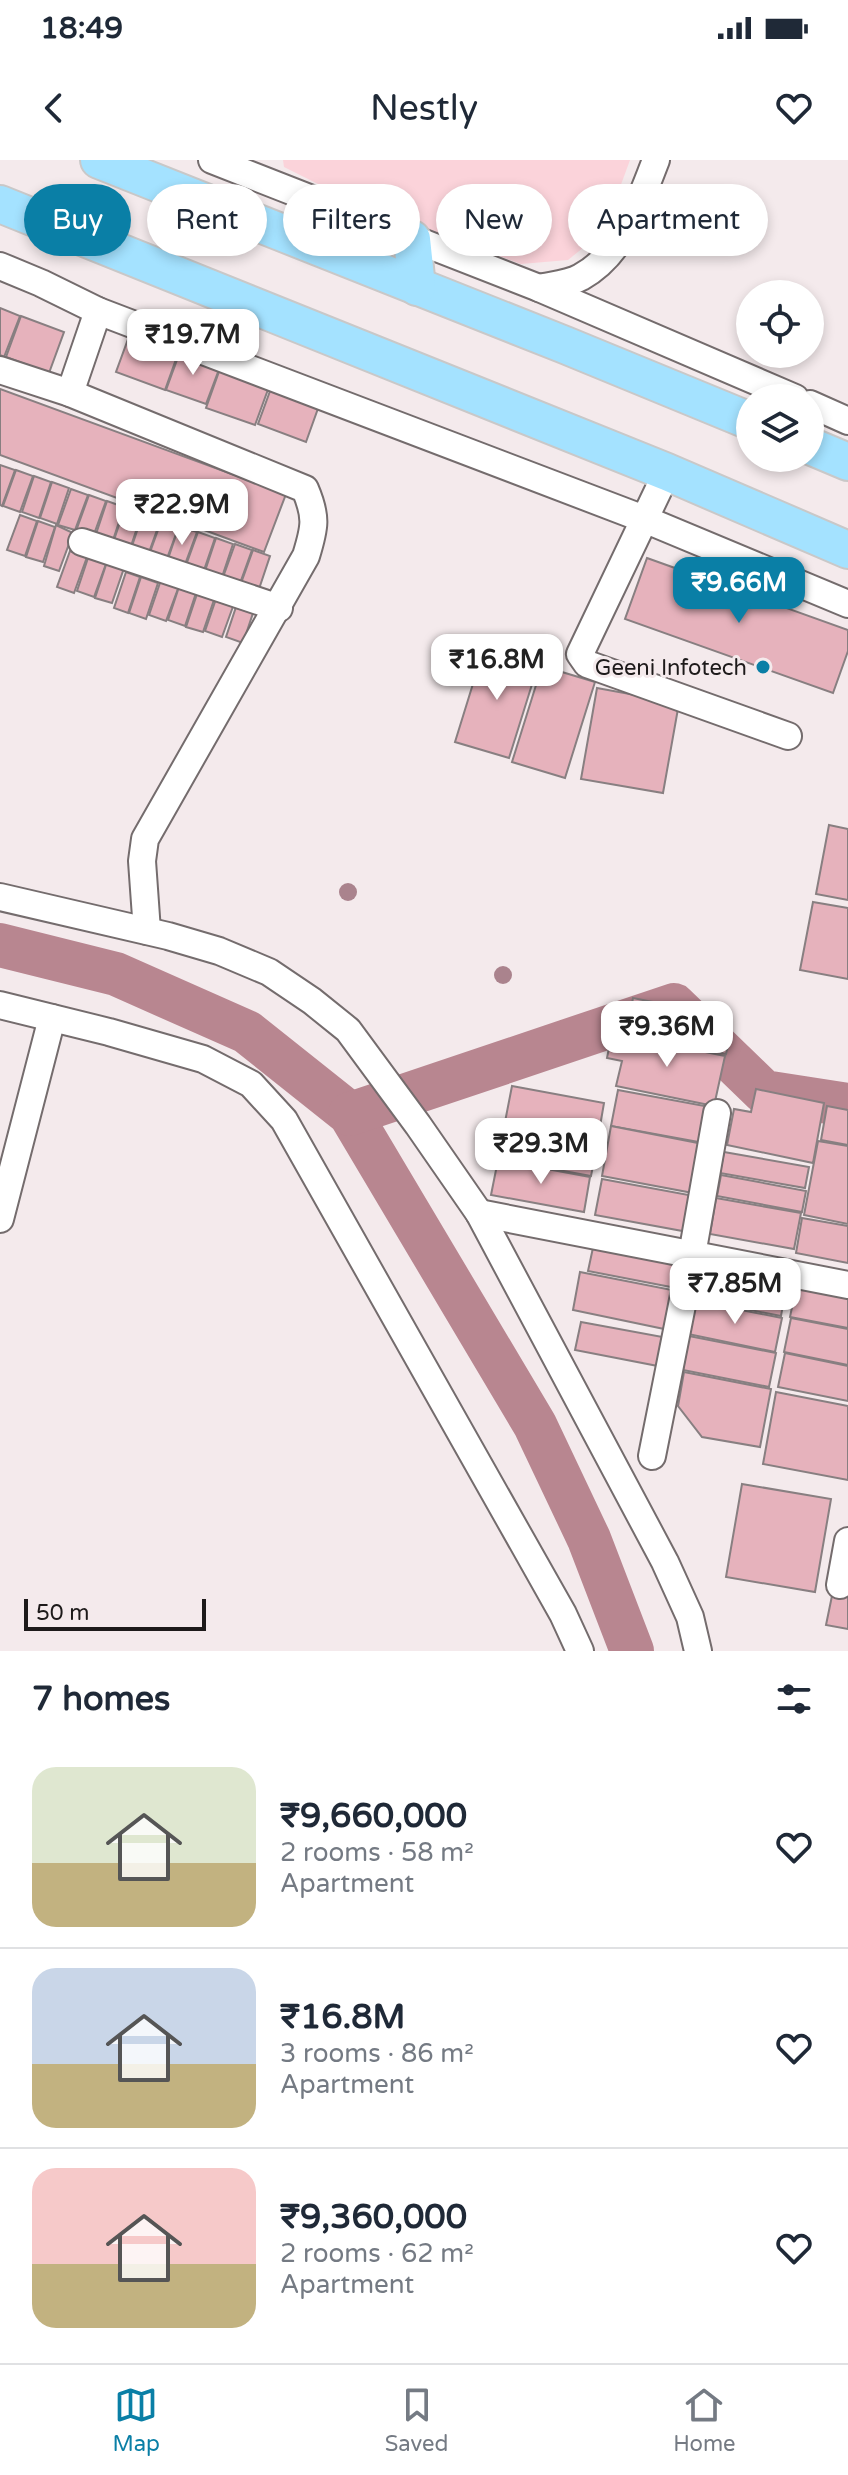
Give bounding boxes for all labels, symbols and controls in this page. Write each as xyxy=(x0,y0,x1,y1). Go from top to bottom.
text: 18:49 xyxy=(40,10,123,47)
icon: back xyxy=(32,86,76,130)
icon: heart xyxy=(772,86,816,130)
text: Nestly xyxy=(370,87,478,130)
chip: Buy xyxy=(24,184,131,256)
chip: Rent xyxy=(147,184,267,256)
chip: Filters xyxy=(283,184,420,256)
chip: New xyxy=(436,184,552,256)
chip: Apartment xyxy=(568,184,768,256)
map controls xyxy=(736,280,824,472)
button: locate xyxy=(736,280,824,368)
pin: ₹19.7M xyxy=(128,309,258,377)
text: ₹19.7M xyxy=(145,319,241,350)
button: layers xyxy=(736,384,824,472)
pin: ₹22.9M xyxy=(117,479,247,547)
text: ₹22.9M xyxy=(134,489,230,520)
pin: ₹9.66M xyxy=(674,557,804,625)
text: ₹9.66M xyxy=(691,567,787,598)
pin: ₹16.8M xyxy=(432,634,562,702)
text: ₹16.8M xyxy=(449,644,545,675)
place label: Geeni Infotech xyxy=(595,655,747,681)
marker: Geeni Infotech xyxy=(754,658,772,676)
pin: ₹9.36M xyxy=(602,1001,732,1069)
text: ₹9.36M xyxy=(619,1011,715,1042)
pin: ₹29.3M xyxy=(476,1118,606,1186)
text: ₹29.3M xyxy=(493,1128,589,1159)
pin: ₹7.85M xyxy=(670,1258,800,1326)
text: ₹7.85M xyxy=(688,1268,782,1299)
scale bar xyxy=(24,1595,206,1631)
text: 50 m xyxy=(36,1600,90,1626)
icon: filters xyxy=(772,1677,816,1721)
text: 7 homes xyxy=(32,1679,170,1720)
text: ₹9,660,000 xyxy=(280,1796,467,1837)
icon: home xyxy=(96,1799,192,1895)
icon: heart xyxy=(772,1825,816,1869)
text: 2 rooms · 58 m² xyxy=(280,1837,474,1868)
text: Apartment xyxy=(280,1868,414,1899)
text: ₹16.8M xyxy=(280,1997,405,2038)
icon: home xyxy=(96,2000,192,2096)
icon: heart xyxy=(772,2026,816,2070)
text: 3 rooms · 86 m² xyxy=(280,2038,474,2069)
text: Apartment xyxy=(280,2069,414,2100)
text: ₹9,360,000 xyxy=(280,2197,467,2238)
icon: home xyxy=(96,2200,192,2296)
icon: heart xyxy=(772,2226,816,2270)
text: 2 rooms · 62 m² xyxy=(280,2238,474,2269)
text: Apartment xyxy=(280,2269,414,2300)
tab: Map xyxy=(112,2383,160,2457)
tab: Saved xyxy=(385,2383,448,2457)
tab: Home xyxy=(673,2383,736,2457)

